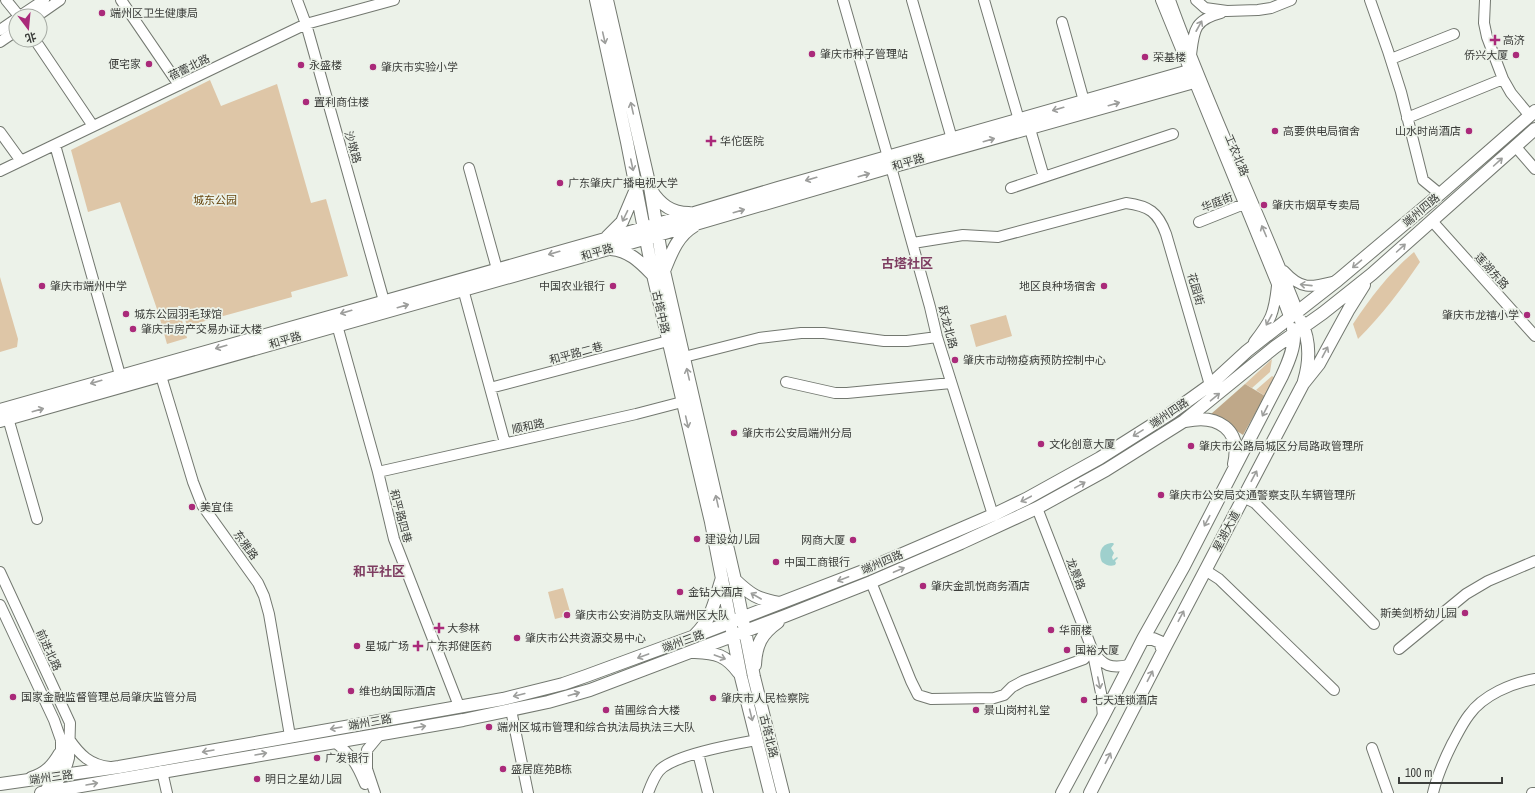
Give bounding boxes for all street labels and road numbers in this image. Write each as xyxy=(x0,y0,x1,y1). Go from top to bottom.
street label: 蓓蕾北路 xyxy=(166,51,212,83)
street label: 沙墩路 xyxy=(342,129,364,165)
street label: 工农北路 xyxy=(1222,132,1252,178)
street label: 和平路 xyxy=(890,151,926,173)
street label: 华庭街 xyxy=(1199,190,1235,214)
street label: 端州四路 xyxy=(1400,190,1442,230)
street label: 和平路 xyxy=(579,241,615,263)
street label: 莲湖东路 xyxy=(1472,250,1512,292)
street label: 花园街 xyxy=(1185,271,1207,307)
street label: 古塔中路 xyxy=(649,289,673,335)
street label: 跃龙北路 xyxy=(936,304,960,350)
street label: 和平路 xyxy=(267,329,303,351)
street label: 和平路二巷 xyxy=(548,339,604,367)
street label: 端州四路 xyxy=(1147,395,1191,431)
street label: 顺和路 xyxy=(510,416,546,436)
street label: 和平路四巷 xyxy=(387,488,415,544)
street label: 星湖大道 xyxy=(1209,508,1243,554)
street label: 东雅路 xyxy=(231,528,261,562)
street label: 端州四路 xyxy=(859,547,905,577)
street label: 龙景路 xyxy=(1064,556,1088,592)
street label: 前进北路 xyxy=(33,627,65,673)
street label: 端州三路 xyxy=(660,627,706,655)
street label: 端州三路 xyxy=(347,711,393,733)
street label: 古塔北路 xyxy=(757,713,781,759)
street label: 端州三路 xyxy=(28,767,74,787)

